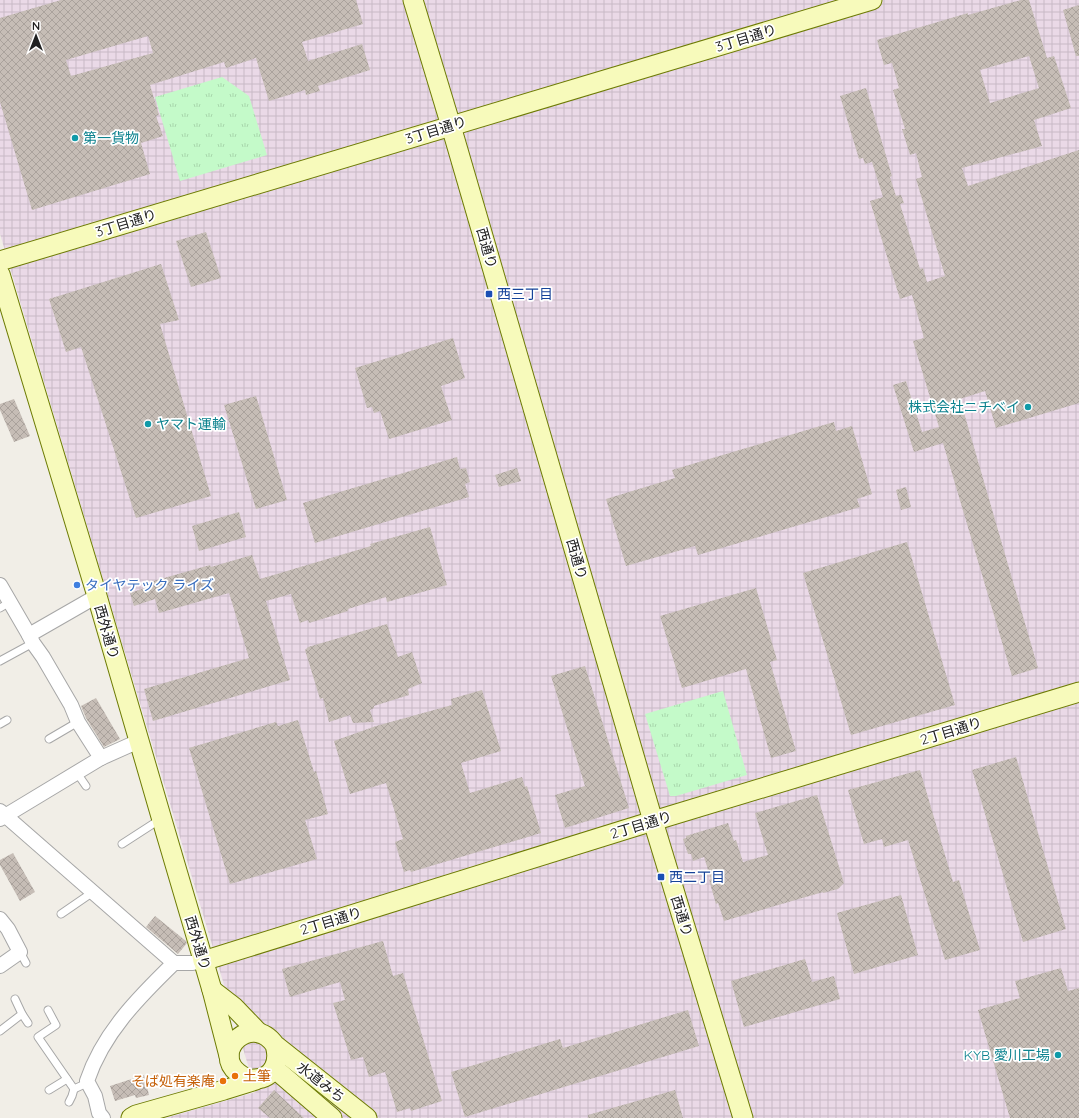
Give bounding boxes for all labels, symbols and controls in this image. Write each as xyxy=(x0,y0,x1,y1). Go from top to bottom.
north arrow xyxy=(16,16,56,56)
text: N xyxy=(32,19,40,33)
street label: 3丁目通り xyxy=(713,20,779,56)
street label: 3丁目通り xyxy=(403,112,469,148)
place label: 第一貨物 xyxy=(83,129,139,147)
marker: 第一貨物 xyxy=(70,133,80,143)
street label: 3丁目通り xyxy=(93,205,159,241)
street label: 西通り xyxy=(473,225,501,271)
place label: 西三丁目 xyxy=(497,285,553,303)
marker: 西三丁目 xyxy=(484,289,494,299)
place label: 株式会社ニチベイ xyxy=(908,398,1020,416)
marker: 株式会社ニチベイ xyxy=(1023,402,1033,412)
place label: ヤマト運輸 xyxy=(156,415,226,433)
marker: ヤマト運輸 xyxy=(143,419,153,429)
street label: 西通り xyxy=(563,536,591,582)
place label: タイヤテック ライズ xyxy=(85,576,214,594)
marker: タイヤテック ライズ xyxy=(72,580,82,590)
street label: 西外通り xyxy=(91,603,123,661)
street label: 2丁目通り xyxy=(918,713,984,749)
street label: 2丁目通り xyxy=(608,807,674,843)
place label: 西二丁目 xyxy=(669,868,725,886)
marker: 西二丁目 xyxy=(656,872,666,882)
street label: 西通り xyxy=(667,893,697,939)
street label: 2丁目通り xyxy=(298,903,364,939)
street label: 西外通り xyxy=(181,914,215,972)
place label: KYB 愛川工場 xyxy=(964,1046,1050,1064)
marker: KYB 愛川工場 xyxy=(1053,1050,1063,1060)
street label: 水道みち xyxy=(293,1058,349,1106)
place label: 土筆 xyxy=(243,1067,271,1085)
marker: 土筆 xyxy=(230,1071,240,1081)
place label: そば処有楽庵 xyxy=(131,1072,215,1090)
marker: そば処有楽庵 xyxy=(218,1076,228,1086)

